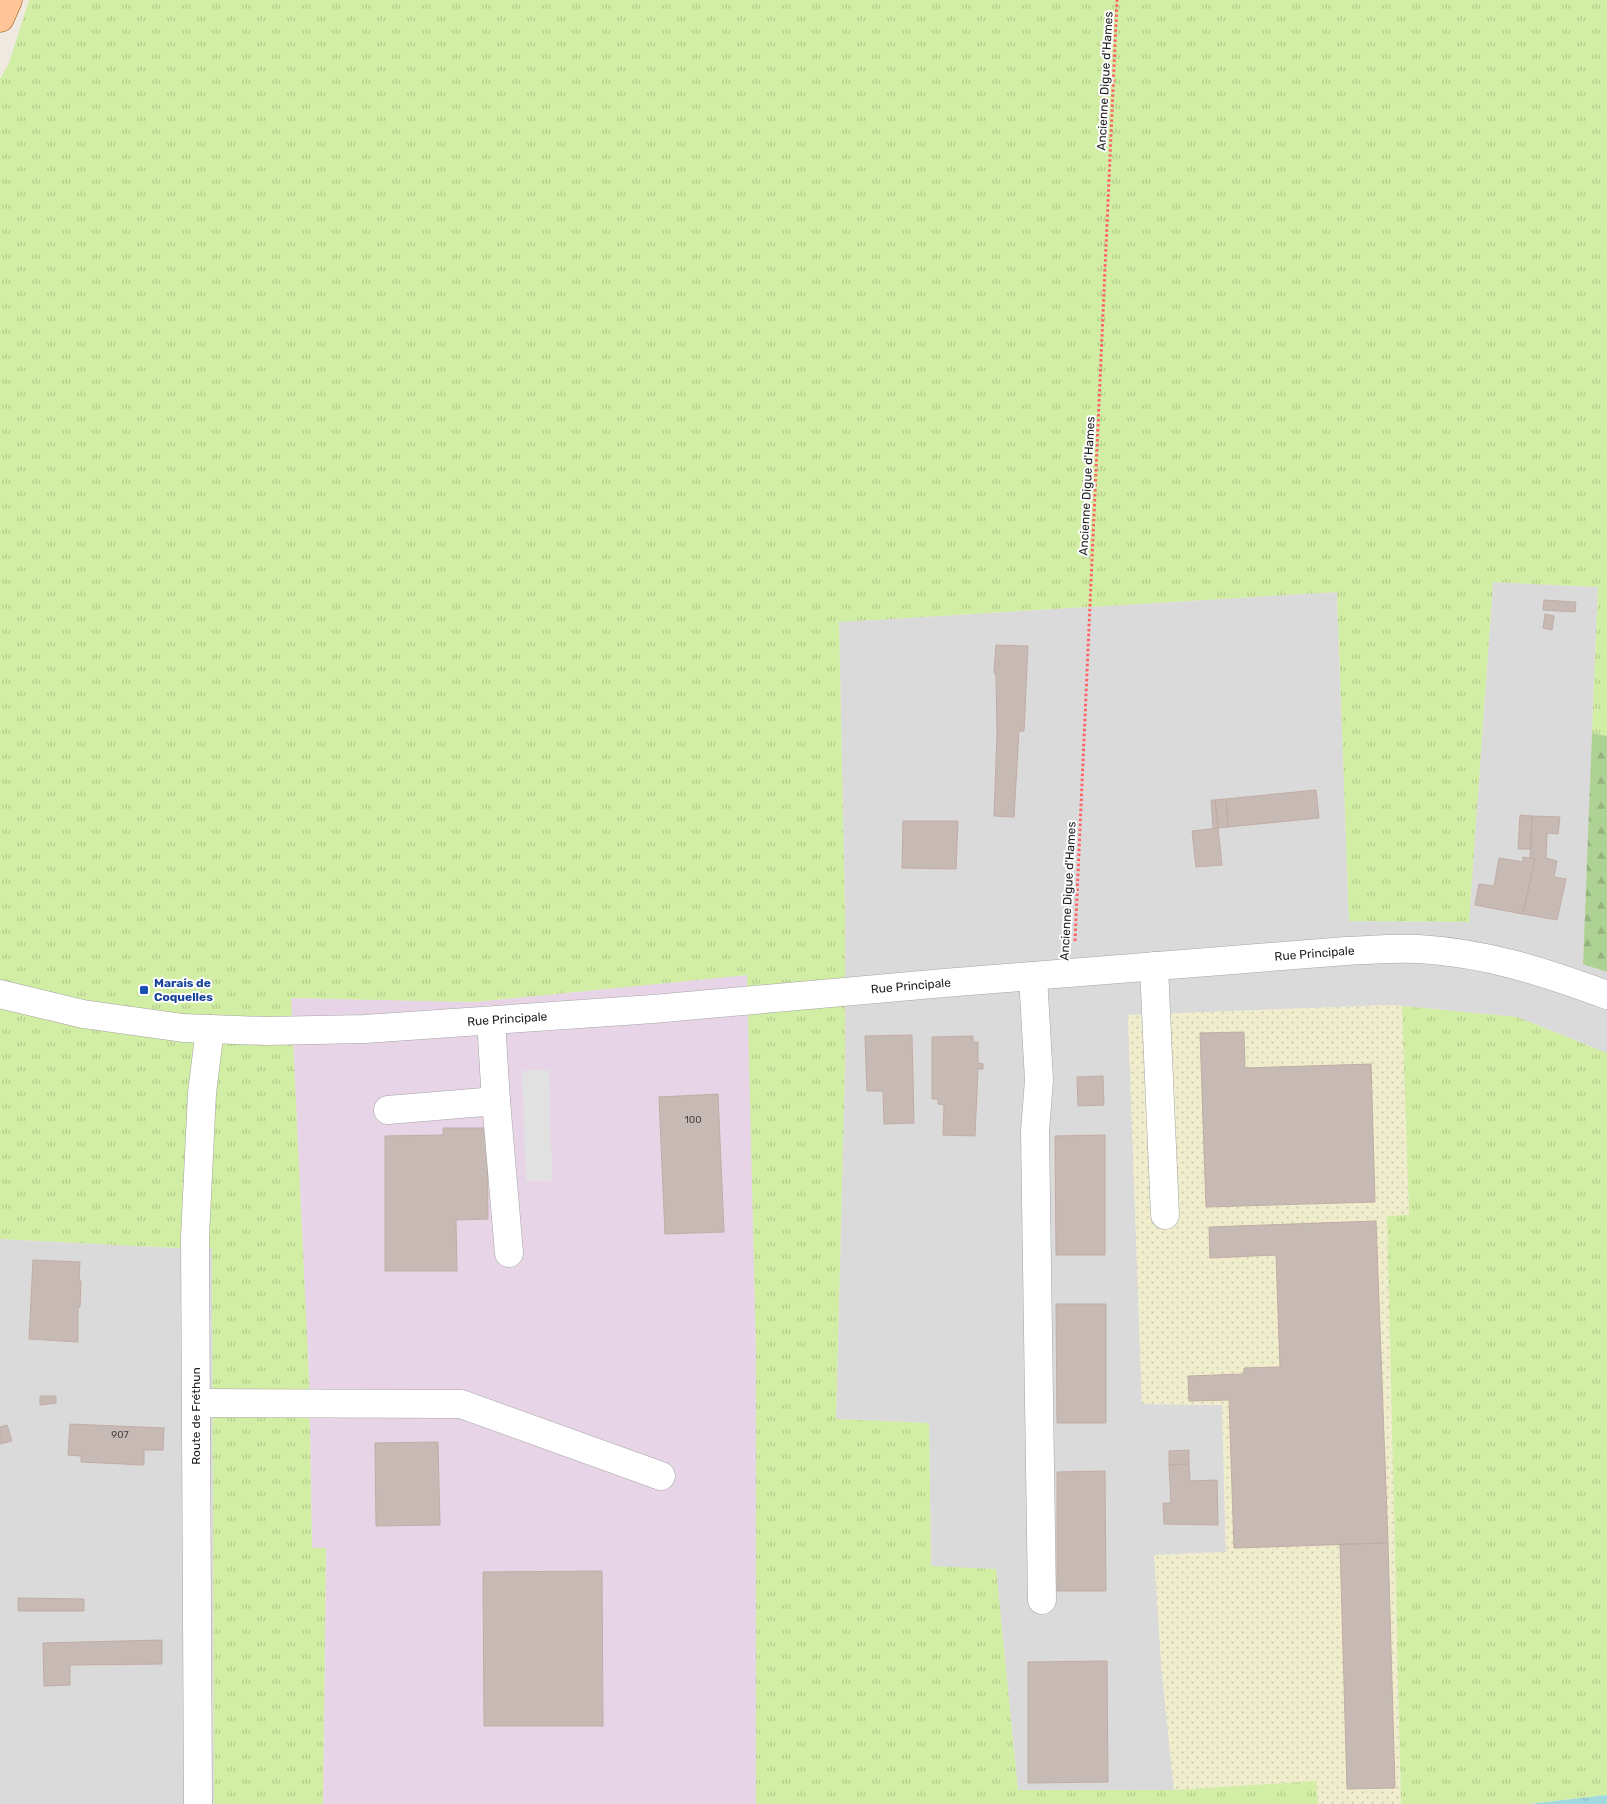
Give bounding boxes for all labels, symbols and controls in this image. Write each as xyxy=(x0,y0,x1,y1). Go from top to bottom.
street label: Ancienne Digue d'Hames xyxy=(1094,11,1116,151)
street label: Ancienne Digue d'Hames xyxy=(1076,416,1098,556)
street label: Ancienne Digue d'Hames xyxy=(1057,821,1079,961)
street label: Rue Principale xyxy=(1274,944,1355,964)
street label: Rue Principale xyxy=(870,975,952,997)
place label: Marais de Coquelles xyxy=(154,976,213,1004)
marker: Marais de Coquelles xyxy=(138,984,150,996)
street label: Rue Principale xyxy=(467,1009,548,1029)
house number: 100 xyxy=(685,1114,701,1126)
street label: Route de Fréthun xyxy=(189,1367,203,1465)
house number: 907 xyxy=(111,1429,129,1441)

